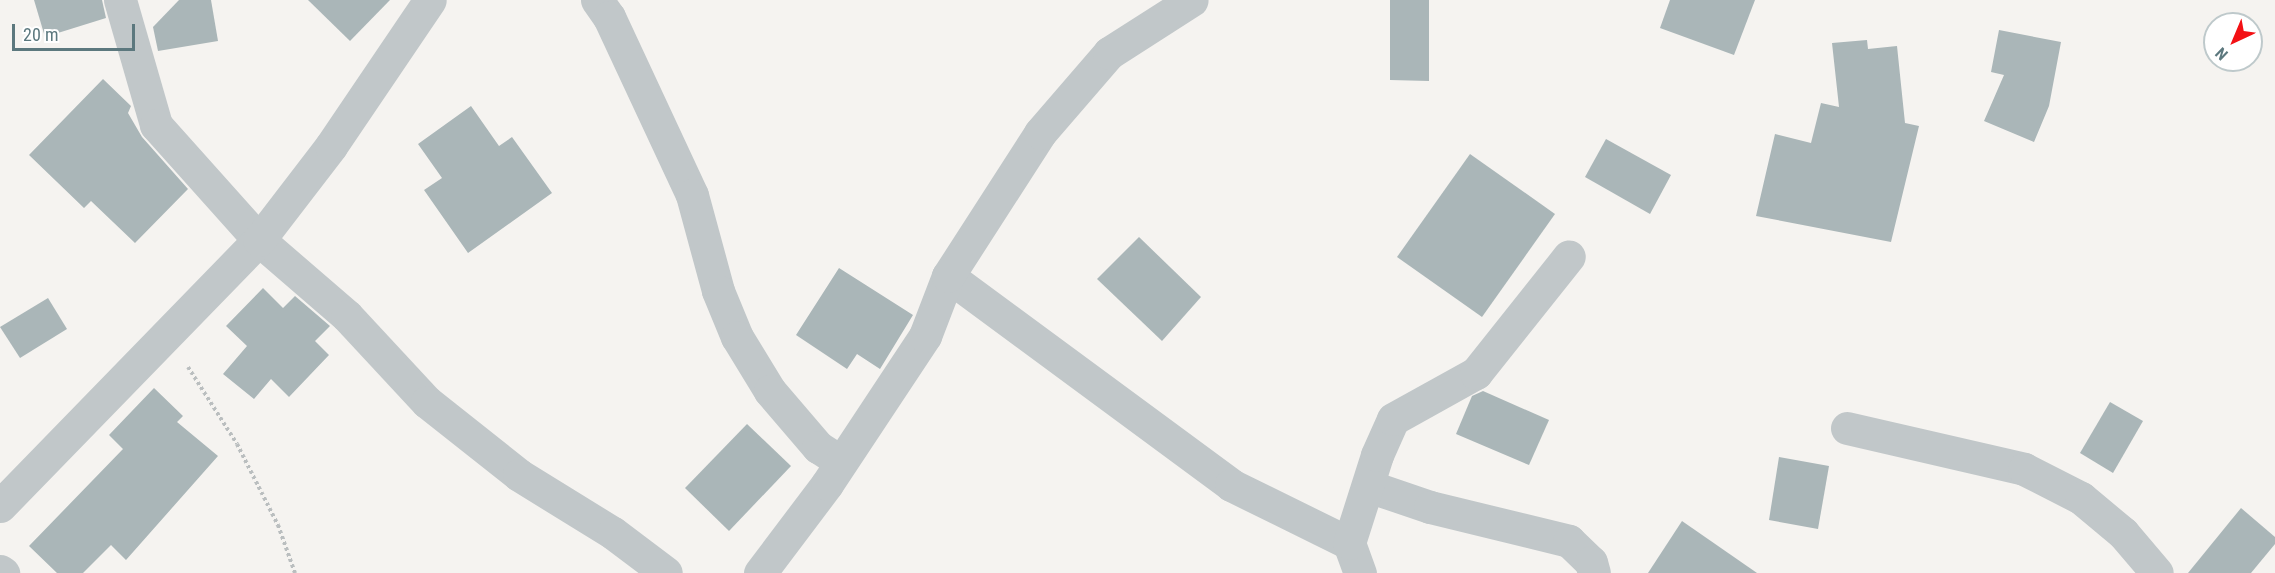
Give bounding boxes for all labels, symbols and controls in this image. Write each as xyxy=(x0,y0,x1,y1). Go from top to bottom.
scale bar xyxy=(15,12,138,50)
north arrow xyxy=(2203,12,2263,72)
text: 20 m xyxy=(23,24,58,45)
text: N xyxy=(2211,44,2232,64)

